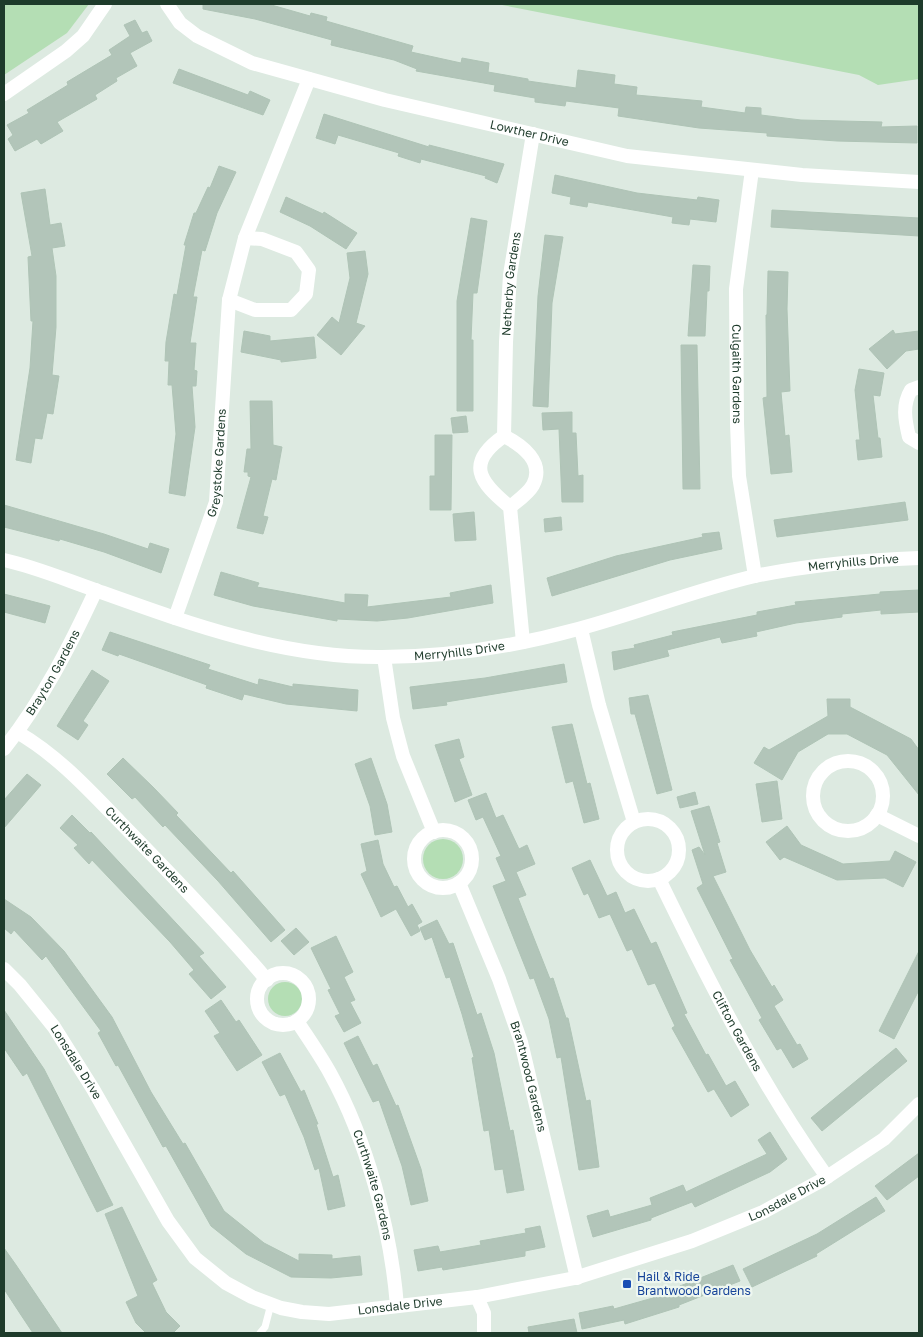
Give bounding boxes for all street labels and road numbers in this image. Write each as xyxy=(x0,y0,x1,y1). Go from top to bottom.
street label: Lowther Drive xyxy=(489,117,570,149)
street label: Netherby Gardens xyxy=(498,231,524,336)
street label: Culgaith Gardens xyxy=(729,324,745,424)
street label: Greystoke Gardens xyxy=(203,408,229,519)
street label: Merryhills Drive xyxy=(807,551,899,574)
street label: Brayton Gardens xyxy=(22,627,83,718)
street label: Merryhills Drive xyxy=(414,638,506,663)
street label: Curthwaite Gardens xyxy=(102,803,193,896)
street label: Clifton Gardens xyxy=(709,988,766,1074)
street label: Brantwood Gardens xyxy=(507,1019,550,1133)
street label: Lonsdale Drive xyxy=(47,1022,105,1102)
street label: Curthwaite Gardens xyxy=(350,1127,396,1242)
street label: Lonsdale Drive xyxy=(746,1172,828,1224)
street label: Lonsdale Drive xyxy=(357,1293,443,1318)

